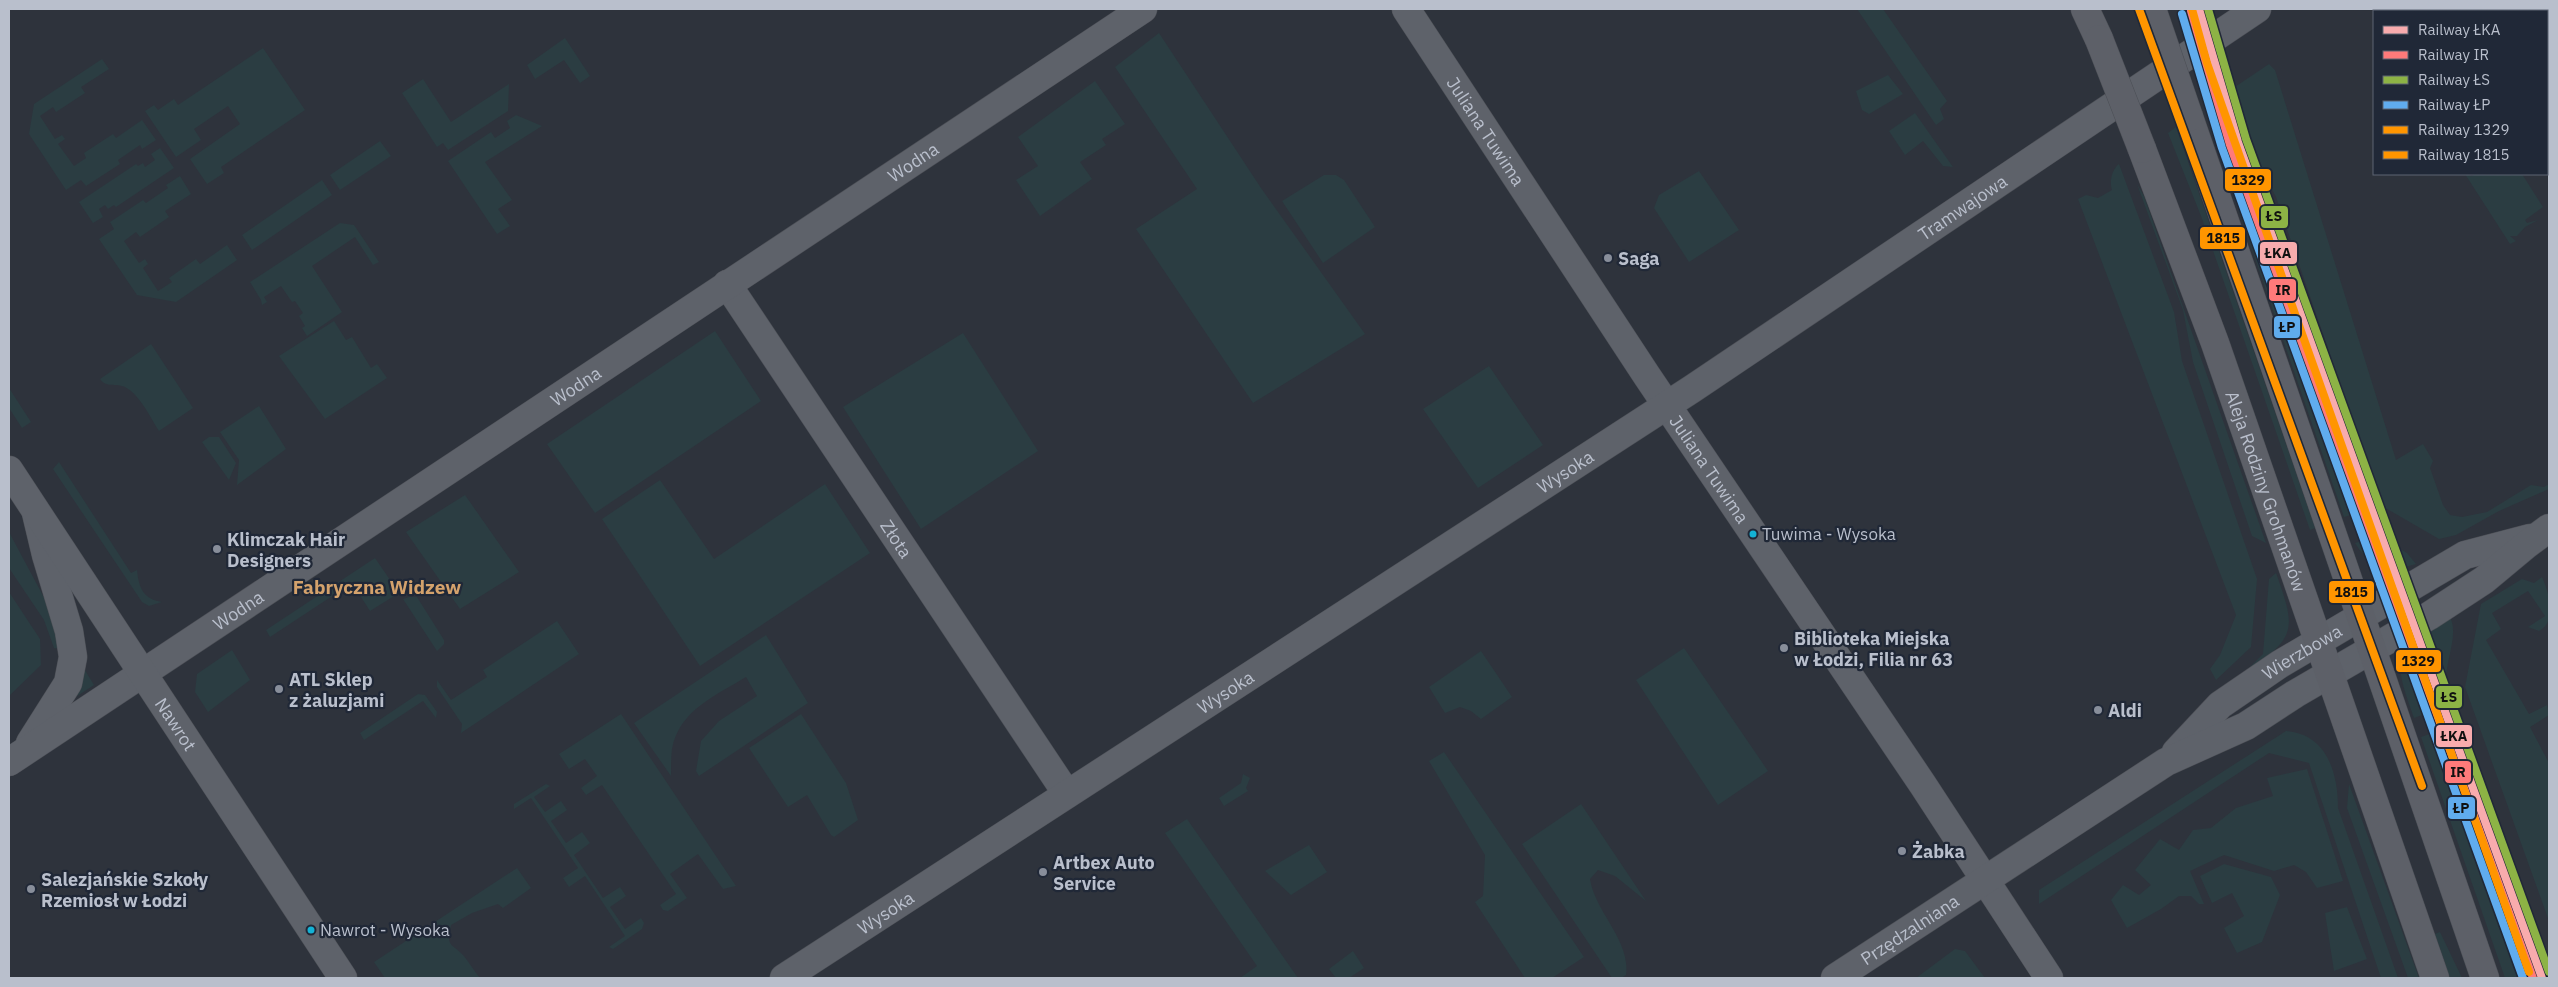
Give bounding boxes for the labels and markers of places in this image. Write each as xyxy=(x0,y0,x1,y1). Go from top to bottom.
place label: Saga xyxy=(1618,247,1660,270)
marker: Saga xyxy=(1602,252,1614,264)
place label: Tuwima - Wysoka xyxy=(1762,523,1896,545)
place label: Klimczak Hair Designers xyxy=(227,528,345,572)
marker: Tuwima - Wysoka xyxy=(1748,529,1758,539)
marker: Klimczak Hair Designers xyxy=(211,543,223,555)
place label: Biblioteka Miejska w Łodzi, Filia nr 63 xyxy=(1794,627,1953,671)
marker: Biblioteka Miejska w Łodzi, Filia nr 63 xyxy=(1778,642,1790,654)
place label: ATL Sklep z żaluzjami xyxy=(289,668,384,712)
marker: ATL Sklep z żaluzjami xyxy=(273,683,285,695)
place label: Aldi xyxy=(2108,699,2142,722)
marker: Aldi xyxy=(2092,704,2104,716)
place label: Żabka xyxy=(1912,840,1965,863)
marker: Żabka xyxy=(1896,845,1908,857)
place label: Artbex Auto Service xyxy=(1053,851,1155,895)
marker: Artbex Auto Service xyxy=(1037,866,1049,878)
place label: Salezjańskie Szkoły Rzemiosł w Łodzi xyxy=(41,868,209,912)
marker: Salezjańskie Szkoły Rzemiosł w Łodzi xyxy=(25,883,37,895)
place label: Nawrot - Wysoka xyxy=(320,919,450,941)
marker: Nawrot - Wysoka xyxy=(306,925,316,935)

